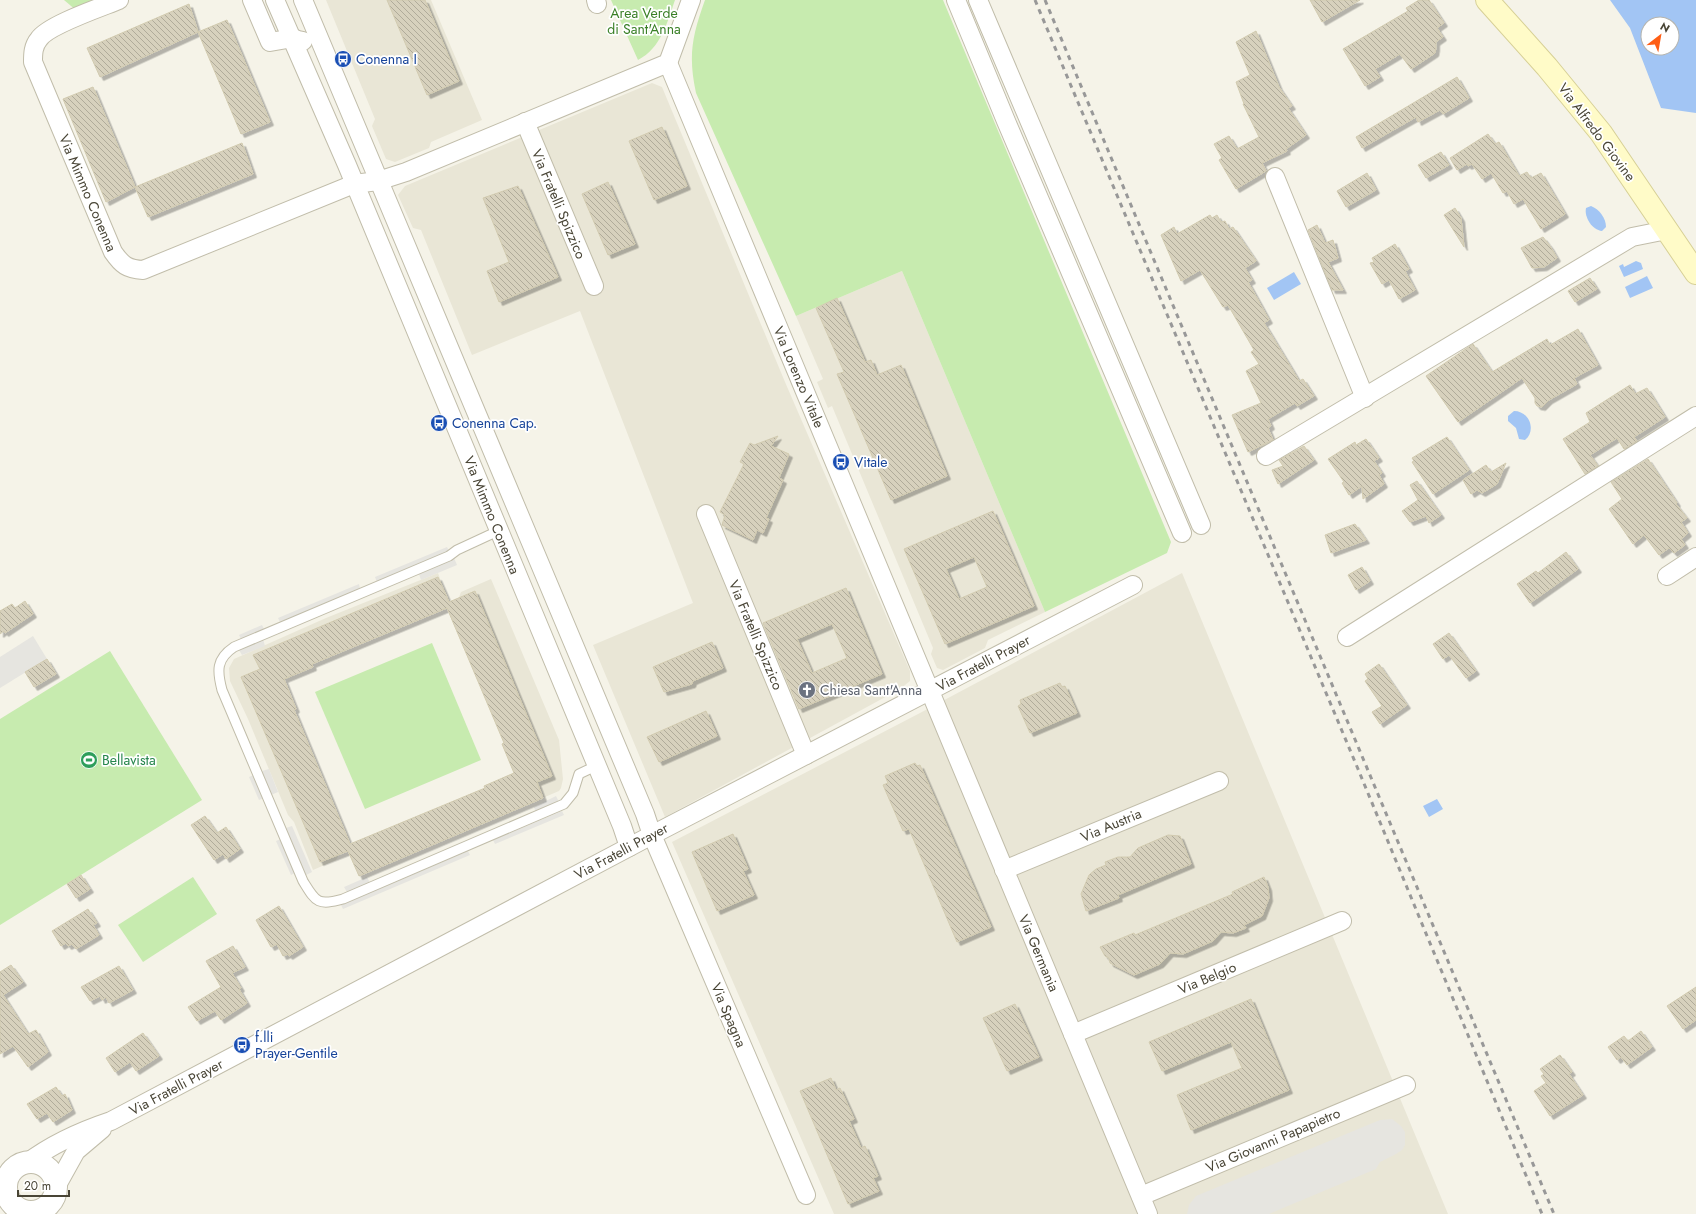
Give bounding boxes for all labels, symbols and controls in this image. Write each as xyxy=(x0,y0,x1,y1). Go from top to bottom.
park label: Area Verde di Sant'Anna xyxy=(607,3,681,39)
north arrow xyxy=(1640,16,1680,56)
text: N xyxy=(1657,18,1673,37)
bus stop icon: Conenna I xyxy=(333,49,353,69)
place label: Conenna I xyxy=(356,49,417,69)
street label: Via Alfredo Giovine xyxy=(1553,79,1641,185)
street label: Via Mimmo Conenna xyxy=(54,131,122,255)
street label: Via Fratelli Spizzico xyxy=(527,146,591,262)
street label: Via Lorenzo Vitale xyxy=(769,323,829,431)
bus stop icon: Conenna Cap. xyxy=(429,413,449,433)
place label: Conenna Cap. xyxy=(452,413,537,433)
bus stop icon: Vitale xyxy=(831,452,851,472)
place label: Vitale xyxy=(854,452,887,472)
street label: Via Mimmo Conenna xyxy=(459,453,525,577)
street label: Via Fratelli Spizzico xyxy=(724,577,788,693)
street label: Via Fratelli Prayer xyxy=(933,630,1034,696)
church icon: Chiesa Sant'Anna xyxy=(797,680,817,700)
place label: Chiesa Sant'Anna xyxy=(820,680,922,700)
sports icon: Bellavista xyxy=(79,750,99,770)
place label: Bellavista xyxy=(102,750,156,770)
street label: Via Austria xyxy=(1077,803,1145,847)
street label: Via Fratelli Prayer xyxy=(571,818,672,884)
street label: Via Germania xyxy=(1014,911,1064,995)
street label: Via Belgio xyxy=(1175,957,1239,999)
street label: Via Spagna xyxy=(706,980,752,1050)
place label: f.lli Prayer-Gentile xyxy=(255,1027,338,1063)
bus stop icon: f.lli Prayer-Gentile xyxy=(232,1035,252,1055)
street label: Via Fratelli Prayer xyxy=(126,1054,227,1120)
street label: Via Giovanni Papapietro xyxy=(1203,1102,1344,1177)
scale bar xyxy=(18,1172,69,1198)
text: 20 m xyxy=(24,1177,51,1195)

